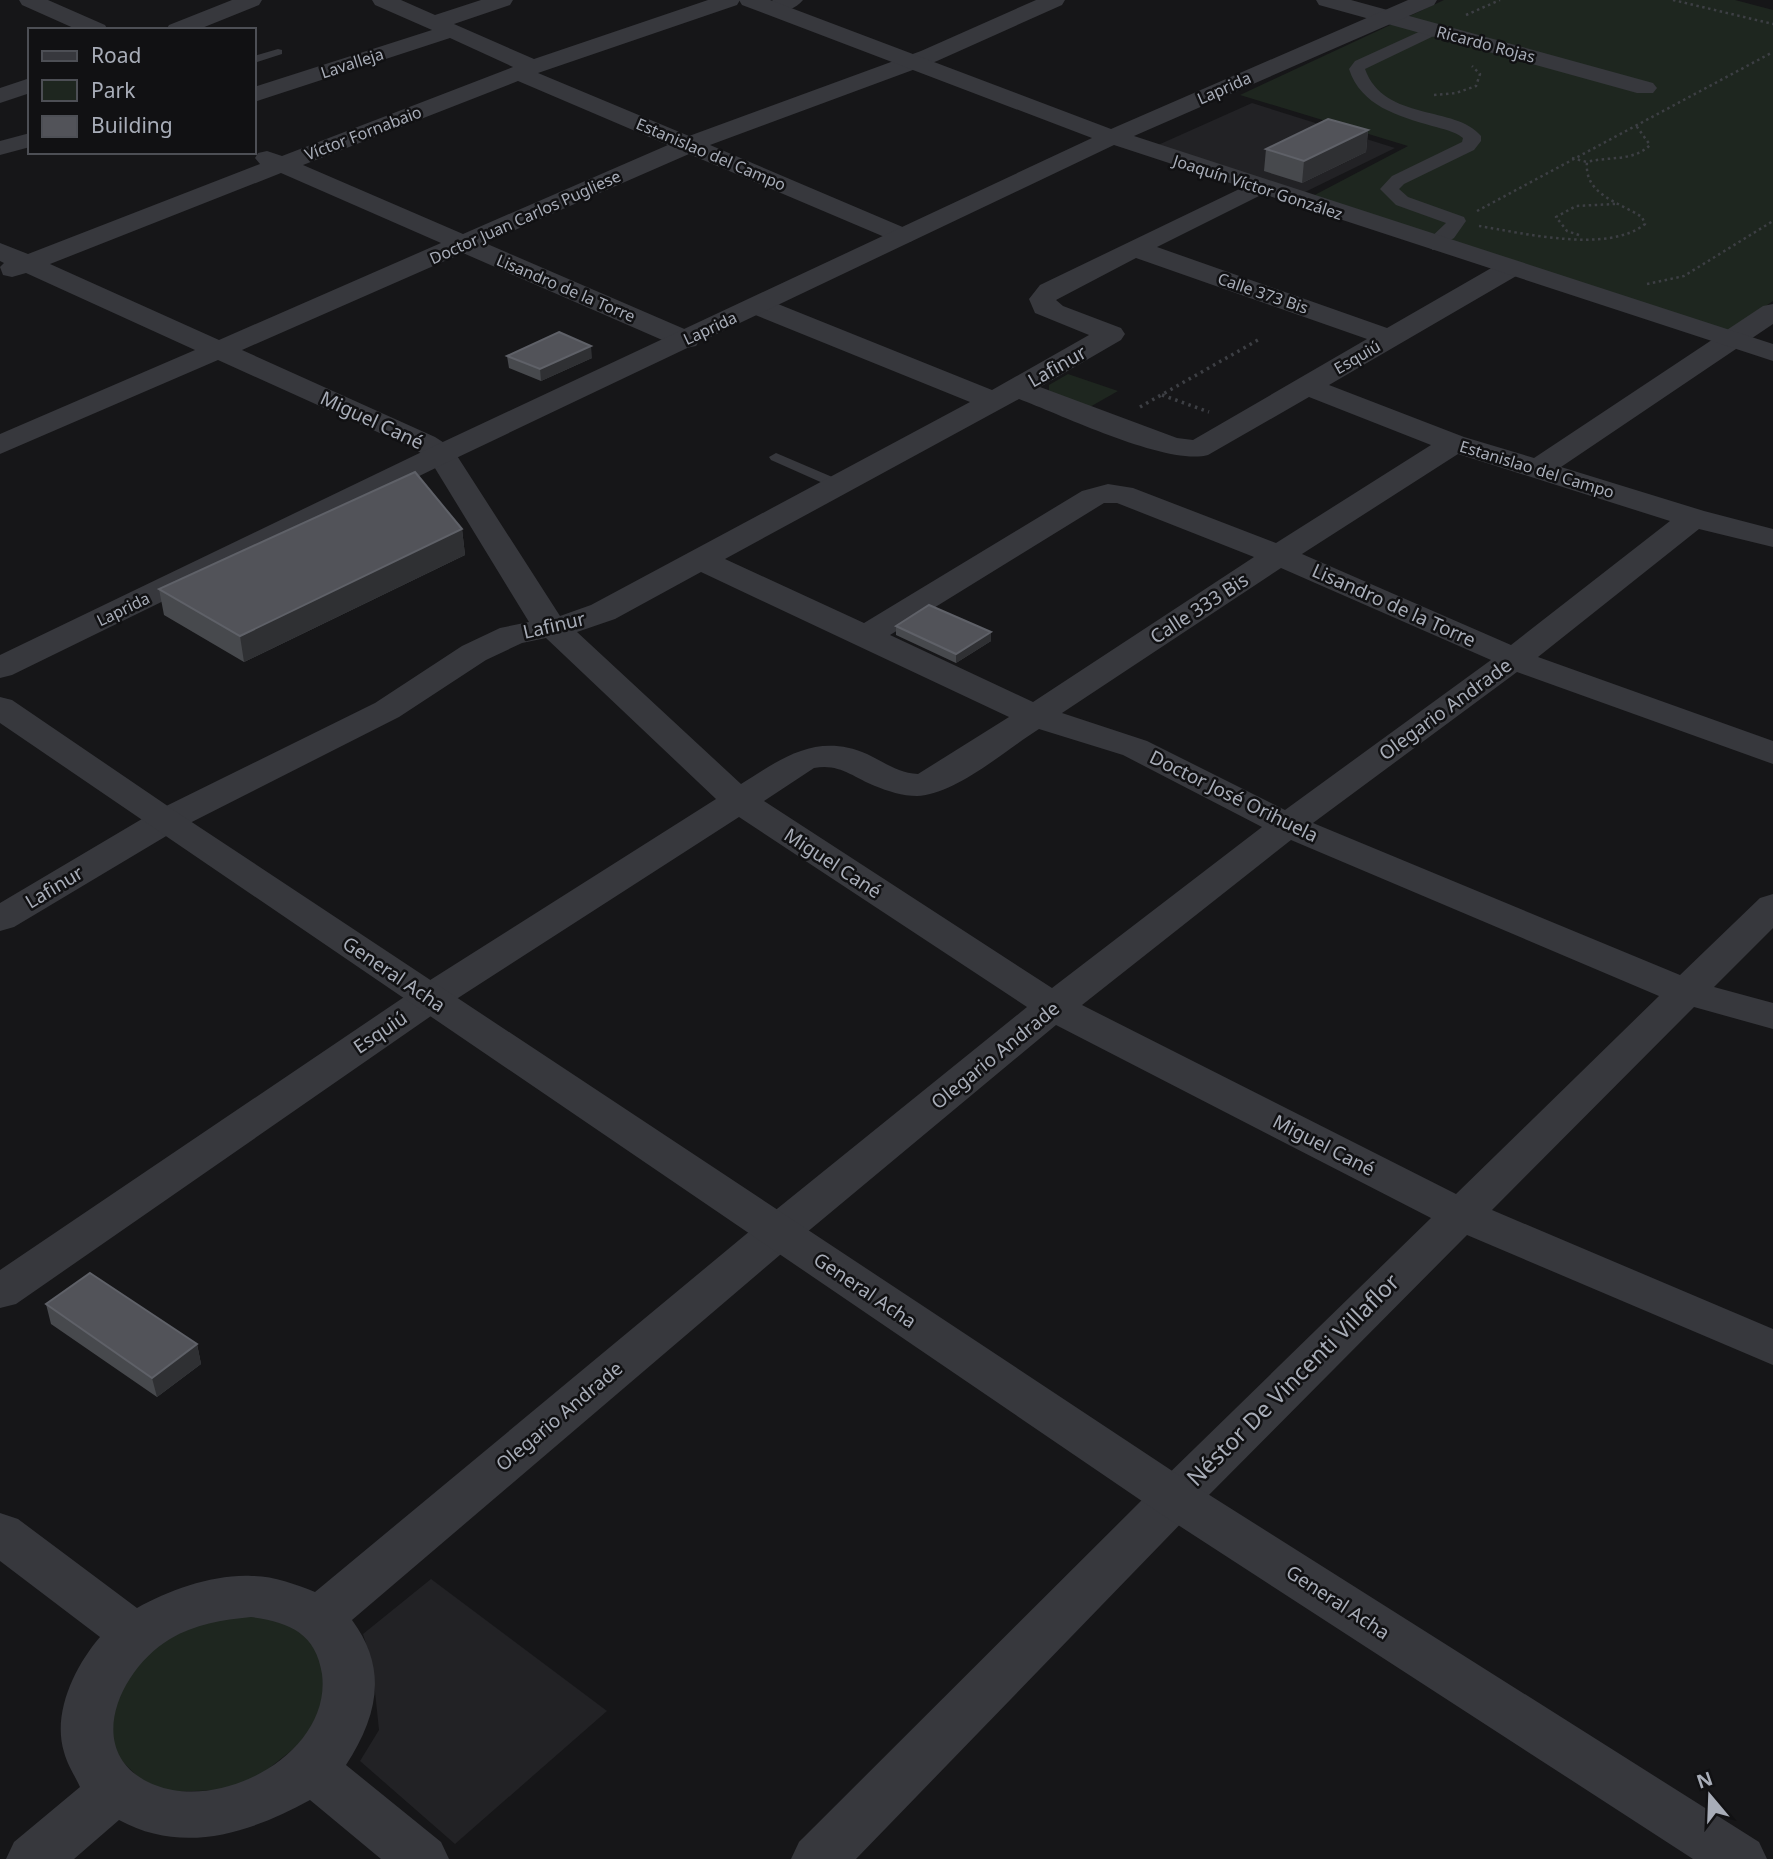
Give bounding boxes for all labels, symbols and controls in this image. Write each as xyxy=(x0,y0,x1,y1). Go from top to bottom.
street label: Ricardo Rojas xyxy=(1434,20,1538,68)
legend xyxy=(28,28,256,154)
text: Road xyxy=(91,41,141,69)
street label: Lavalleja xyxy=(318,43,386,83)
street label: Laprida xyxy=(1194,66,1254,110)
text: Park xyxy=(91,76,136,104)
street label: Víctor Fornabaio xyxy=(301,101,425,165)
text: Building xyxy=(91,111,173,139)
street label: Estanislao del Campo xyxy=(633,112,789,196)
street label: Joaquín Víctor González xyxy=(1169,149,1345,225)
street label: Doctor Juan Carlos Pugliese xyxy=(426,165,624,269)
street label: Lisandro de la Torre xyxy=(493,249,639,327)
street label: Calle 373 Bis xyxy=(1215,267,1311,319)
street label: Laprida xyxy=(680,306,740,350)
street label: Esquiú xyxy=(1330,335,1384,379)
street label: Lafinur xyxy=(1023,339,1091,393)
street label: Miguel Cané xyxy=(316,385,428,455)
street label: Estanislao del Campo xyxy=(1457,435,1617,503)
street label: Lisandro de la Torre xyxy=(1308,557,1480,653)
street label: Calle 333 Bis xyxy=(1145,567,1253,649)
street label: Laprida xyxy=(93,587,153,631)
street label: Lafinur xyxy=(520,605,588,645)
street label: Olegario Andrade xyxy=(1373,652,1517,766)
street label: Doctor José Orihuela xyxy=(1145,744,1323,848)
street label: Miguel Cané xyxy=(779,822,887,904)
street label: Lafinur xyxy=(20,859,88,914)
street label: General Acha xyxy=(338,930,450,1018)
street label: Olegario Andrade xyxy=(925,995,1065,1115)
street label: Esquiú xyxy=(348,1005,412,1059)
street label: Miguel Cané xyxy=(1269,1108,1379,1182)
street label: General Acha xyxy=(809,1246,921,1334)
street label: Néstor De Vincenti Villaflor xyxy=(1179,1265,1406,1493)
street label: Olegario Andrade xyxy=(490,1355,628,1477)
street label: General Acha xyxy=(1281,1559,1395,1645)
north arrow xyxy=(1675,1761,1745,1831)
text: N xyxy=(1693,1765,1716,1795)

